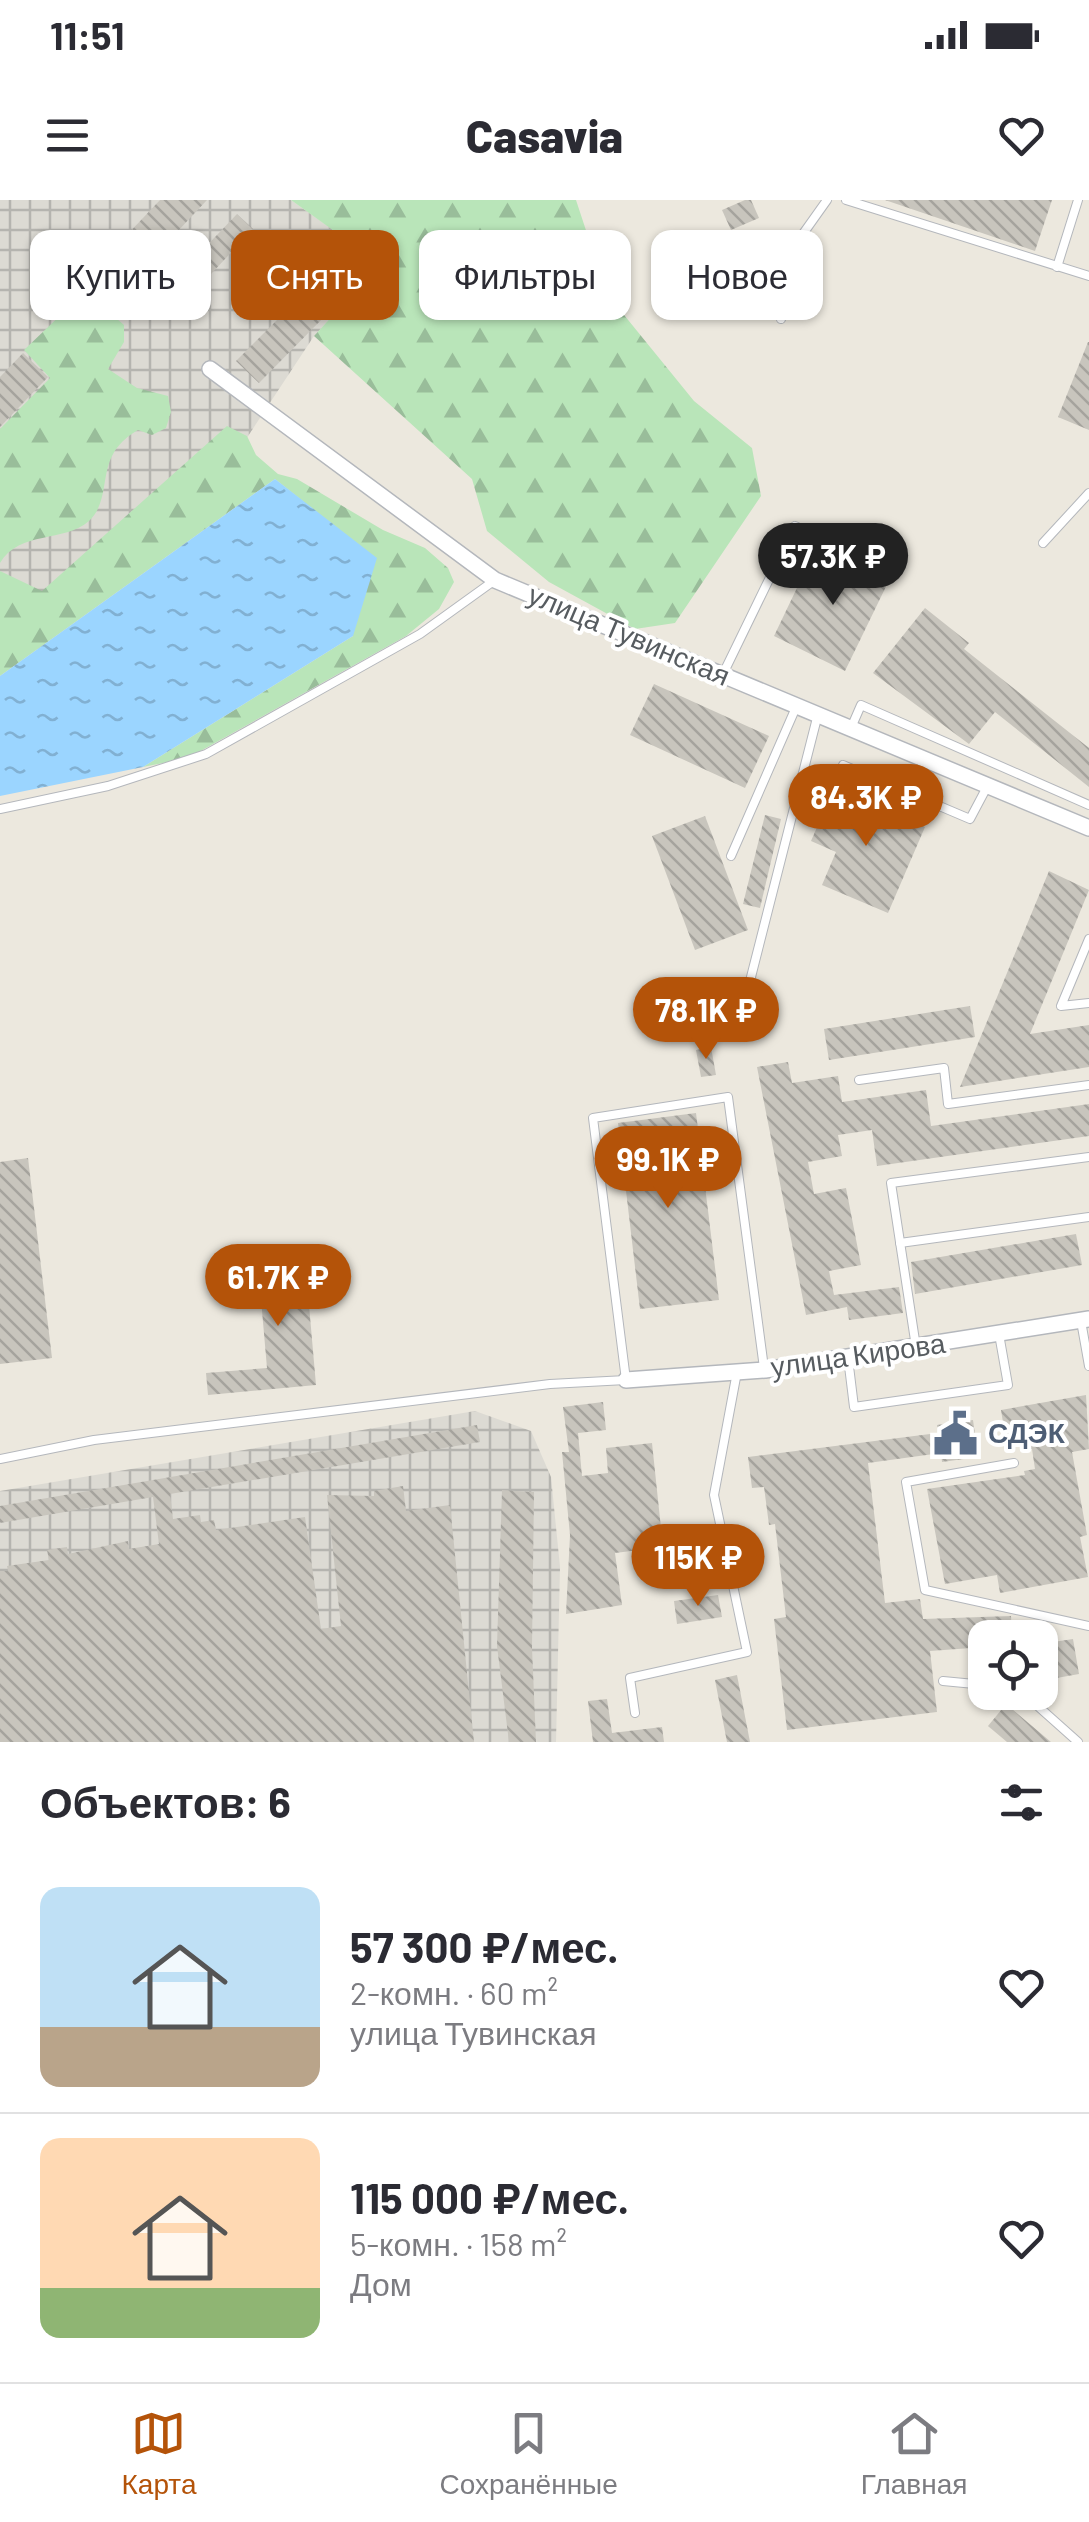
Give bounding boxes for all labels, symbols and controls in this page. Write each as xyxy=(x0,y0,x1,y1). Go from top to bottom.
text: 11:51 xyxy=(50,12,125,58)
icon: menu xyxy=(40,108,95,163)
text: Casavia xyxy=(466,108,623,162)
icon: heart xyxy=(994,108,1049,163)
chip: Купить xyxy=(30,230,211,320)
chip: Снять xyxy=(231,230,399,320)
chip: Фильтры xyxy=(419,230,631,320)
chip: Новое xyxy=(651,230,823,320)
pin: 57.3K ₽ xyxy=(741,523,925,608)
text: 57.3K ₽ xyxy=(780,536,886,574)
street label: улица Тувинская xyxy=(523,576,735,692)
pin: 84.3K ₽ xyxy=(774,764,958,849)
text: 84.3K ₽ xyxy=(810,777,922,815)
pin: 78.1K ₽ xyxy=(614,977,798,1062)
text: 78.1K ₽ xyxy=(655,990,757,1028)
pin: 99.1K ₽ xyxy=(576,1126,760,1211)
text: 99.1K ₽ xyxy=(617,1139,719,1177)
pin: 61.7K ₽ xyxy=(186,1244,370,1329)
text: 61.7K ₽ xyxy=(227,1257,329,1295)
street label: улица Кирова xyxy=(768,1325,948,1383)
public building icon: СДЭК xyxy=(931,1409,979,1457)
place label: СДЭК xyxy=(988,1415,1066,1449)
pin: 115K ₽ xyxy=(617,1524,779,1609)
text: 115K ₽ xyxy=(654,1537,743,1575)
map controls xyxy=(968,1620,1058,1710)
button: locate xyxy=(968,1620,1058,1710)
icon: filters xyxy=(994,1775,1049,1830)
text: Объектов: 6 xyxy=(40,1776,291,1826)
text: 57 300 ₽/мес. xyxy=(350,1921,619,1971)
icon: home xyxy=(120,1927,240,2047)
icon: heart xyxy=(994,1960,1049,2015)
text: 2-комн. · 60 m² xyxy=(350,1973,558,2011)
text: улица Тувинская xyxy=(350,2013,597,2051)
text: 115 000 ₽/мес. xyxy=(350,2172,629,2222)
icon: home xyxy=(120,2178,240,2298)
icon: heart xyxy=(994,2211,1049,2266)
text: 5-комн. · 158 m² xyxy=(350,2224,567,2262)
text: Дом xyxy=(350,2264,412,2302)
tab: Карта xyxy=(122,2406,196,2501)
tab: Сохранённые xyxy=(440,2406,618,2501)
tab: Главная xyxy=(861,2406,967,2501)

